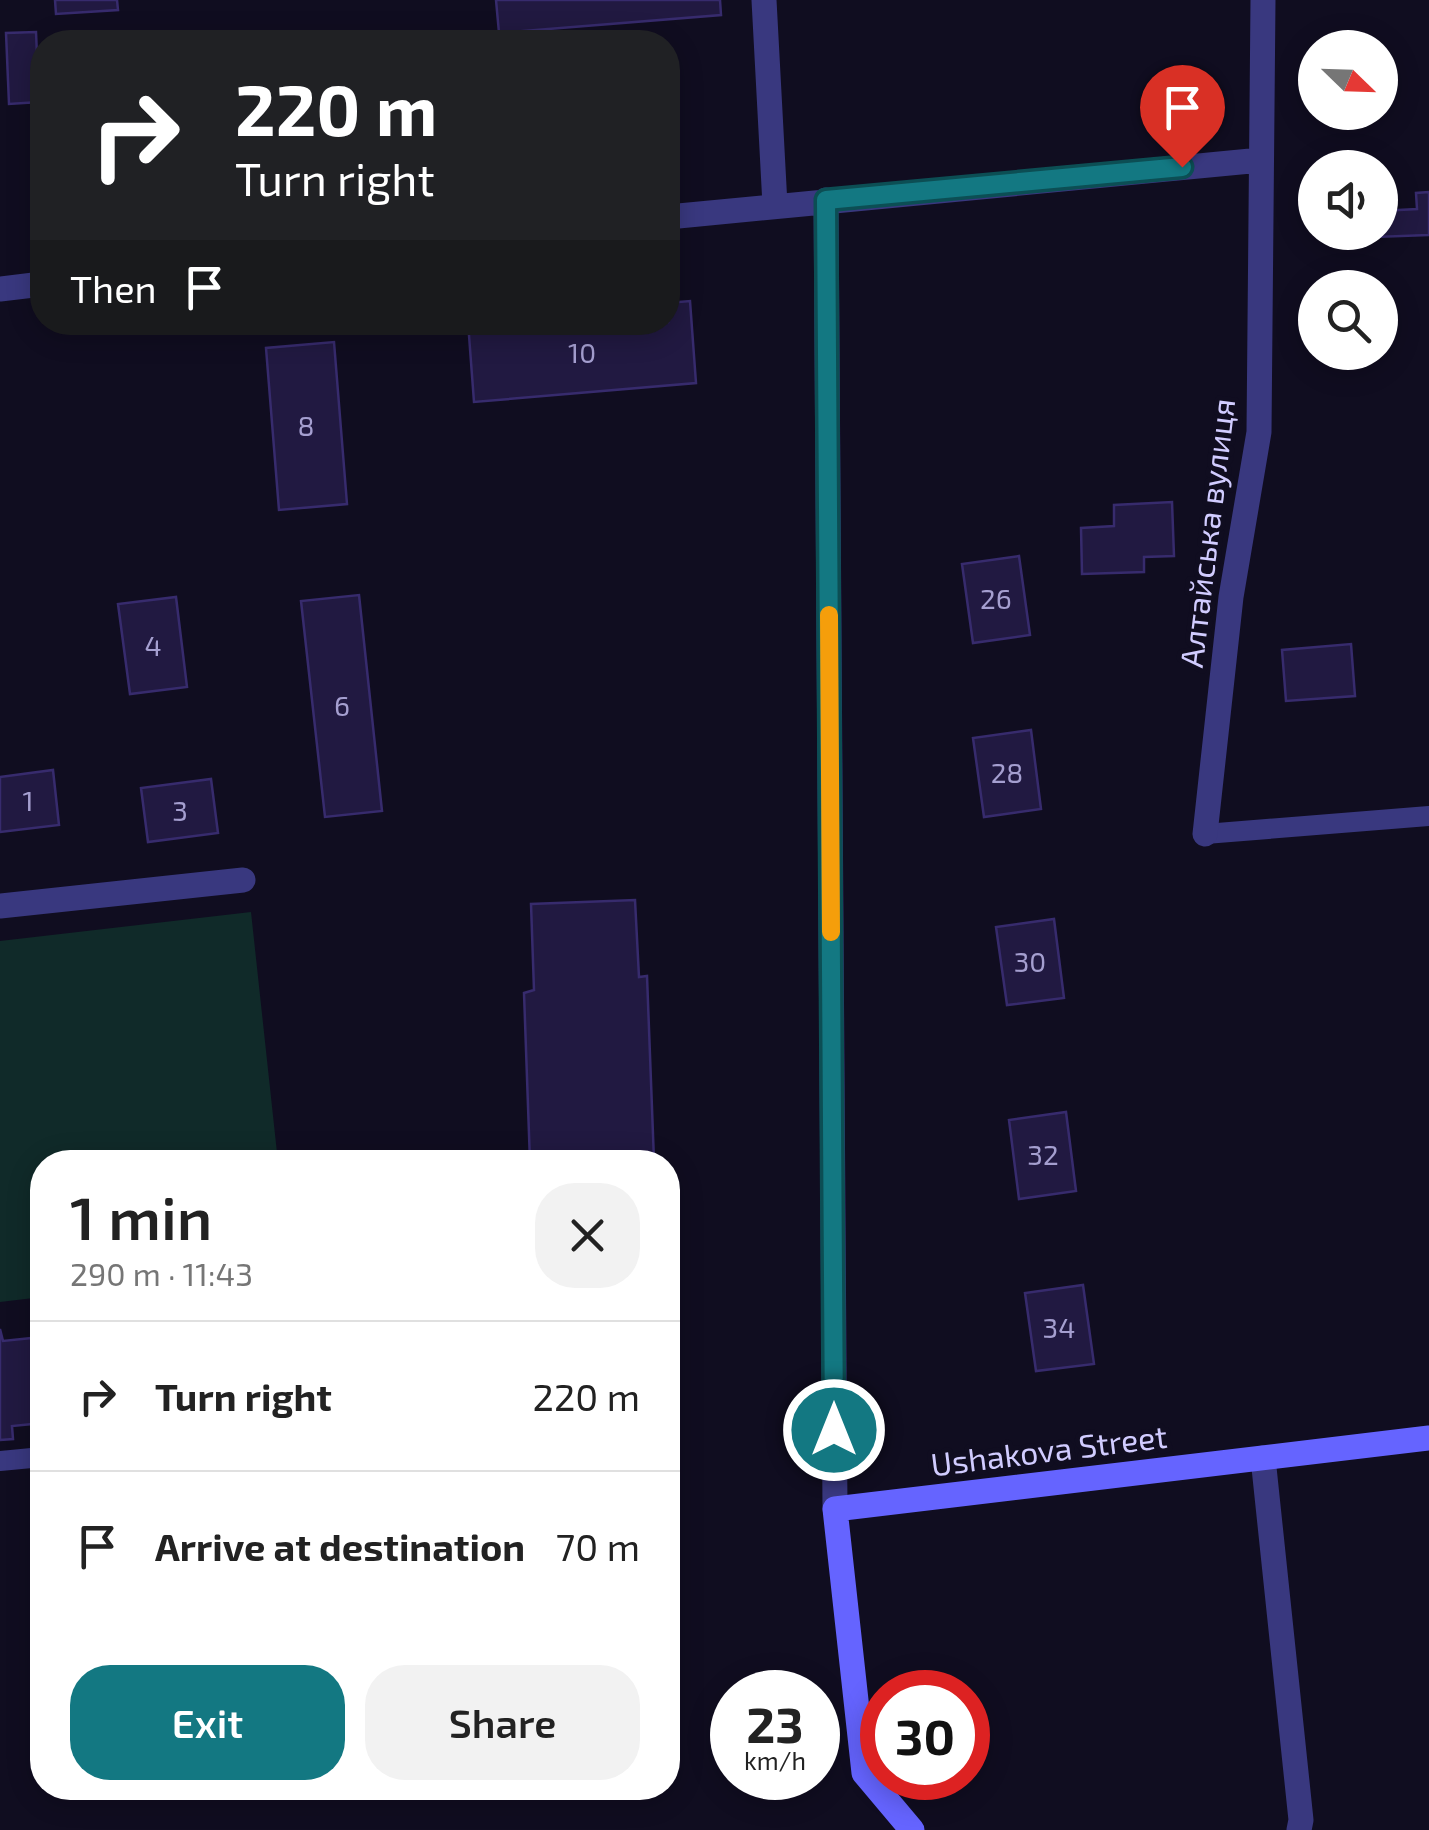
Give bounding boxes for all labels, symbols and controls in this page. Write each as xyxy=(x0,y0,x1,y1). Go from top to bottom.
north arrow xyxy=(1298,30,1398,130)
map controls xyxy=(1298,30,1398,370)
pin xyxy=(1140,65,1225,168)
text: 220 m xyxy=(235,66,437,150)
icon: right xyxy=(70,70,200,200)
icon: arrive xyxy=(1155,80,1210,135)
button: sound xyxy=(1298,150,1398,250)
text: Turn right xyxy=(235,151,435,205)
icon: arrive xyxy=(177,260,232,315)
text: Then xyxy=(70,265,157,311)
button: search xyxy=(1298,270,1398,370)
house number: 10 xyxy=(568,335,596,369)
street label: Алтайська вулиця xyxy=(1171,396,1242,670)
house number: 8 xyxy=(298,408,315,442)
house number: 26 xyxy=(980,581,1012,615)
house number: 4 xyxy=(144,628,162,662)
house number: 6 xyxy=(334,688,350,722)
house number: 28 xyxy=(991,755,1023,789)
house number: 1 xyxy=(22,783,34,817)
house number: 3 xyxy=(172,793,188,827)
house number: 30 xyxy=(1014,944,1046,978)
house number: 32 xyxy=(1027,1137,1059,1171)
text: 1 min xyxy=(70,1180,212,1252)
button: close xyxy=(535,1183,640,1288)
text: 290 m · 11:43 xyxy=(70,1254,253,1292)
house number: 34 xyxy=(1043,1310,1075,1344)
icon: right xyxy=(70,1369,125,1424)
text: Turn right xyxy=(155,1373,332,1419)
text: 220 m xyxy=(533,1373,640,1419)
position arrow xyxy=(782,1378,886,1482)
street label: Ushakova Street xyxy=(928,1416,1169,1482)
icon: arrive xyxy=(70,1519,125,1574)
text: Arrive at destination xyxy=(155,1523,525,1569)
text: 70 m xyxy=(556,1523,640,1569)
button: Exit xyxy=(70,1665,345,1780)
button: Share xyxy=(365,1665,640,1780)
speed limit sign: 30 xyxy=(860,1670,990,1800)
text: 23 xyxy=(746,1693,804,1753)
text: km/h xyxy=(744,1745,806,1775)

